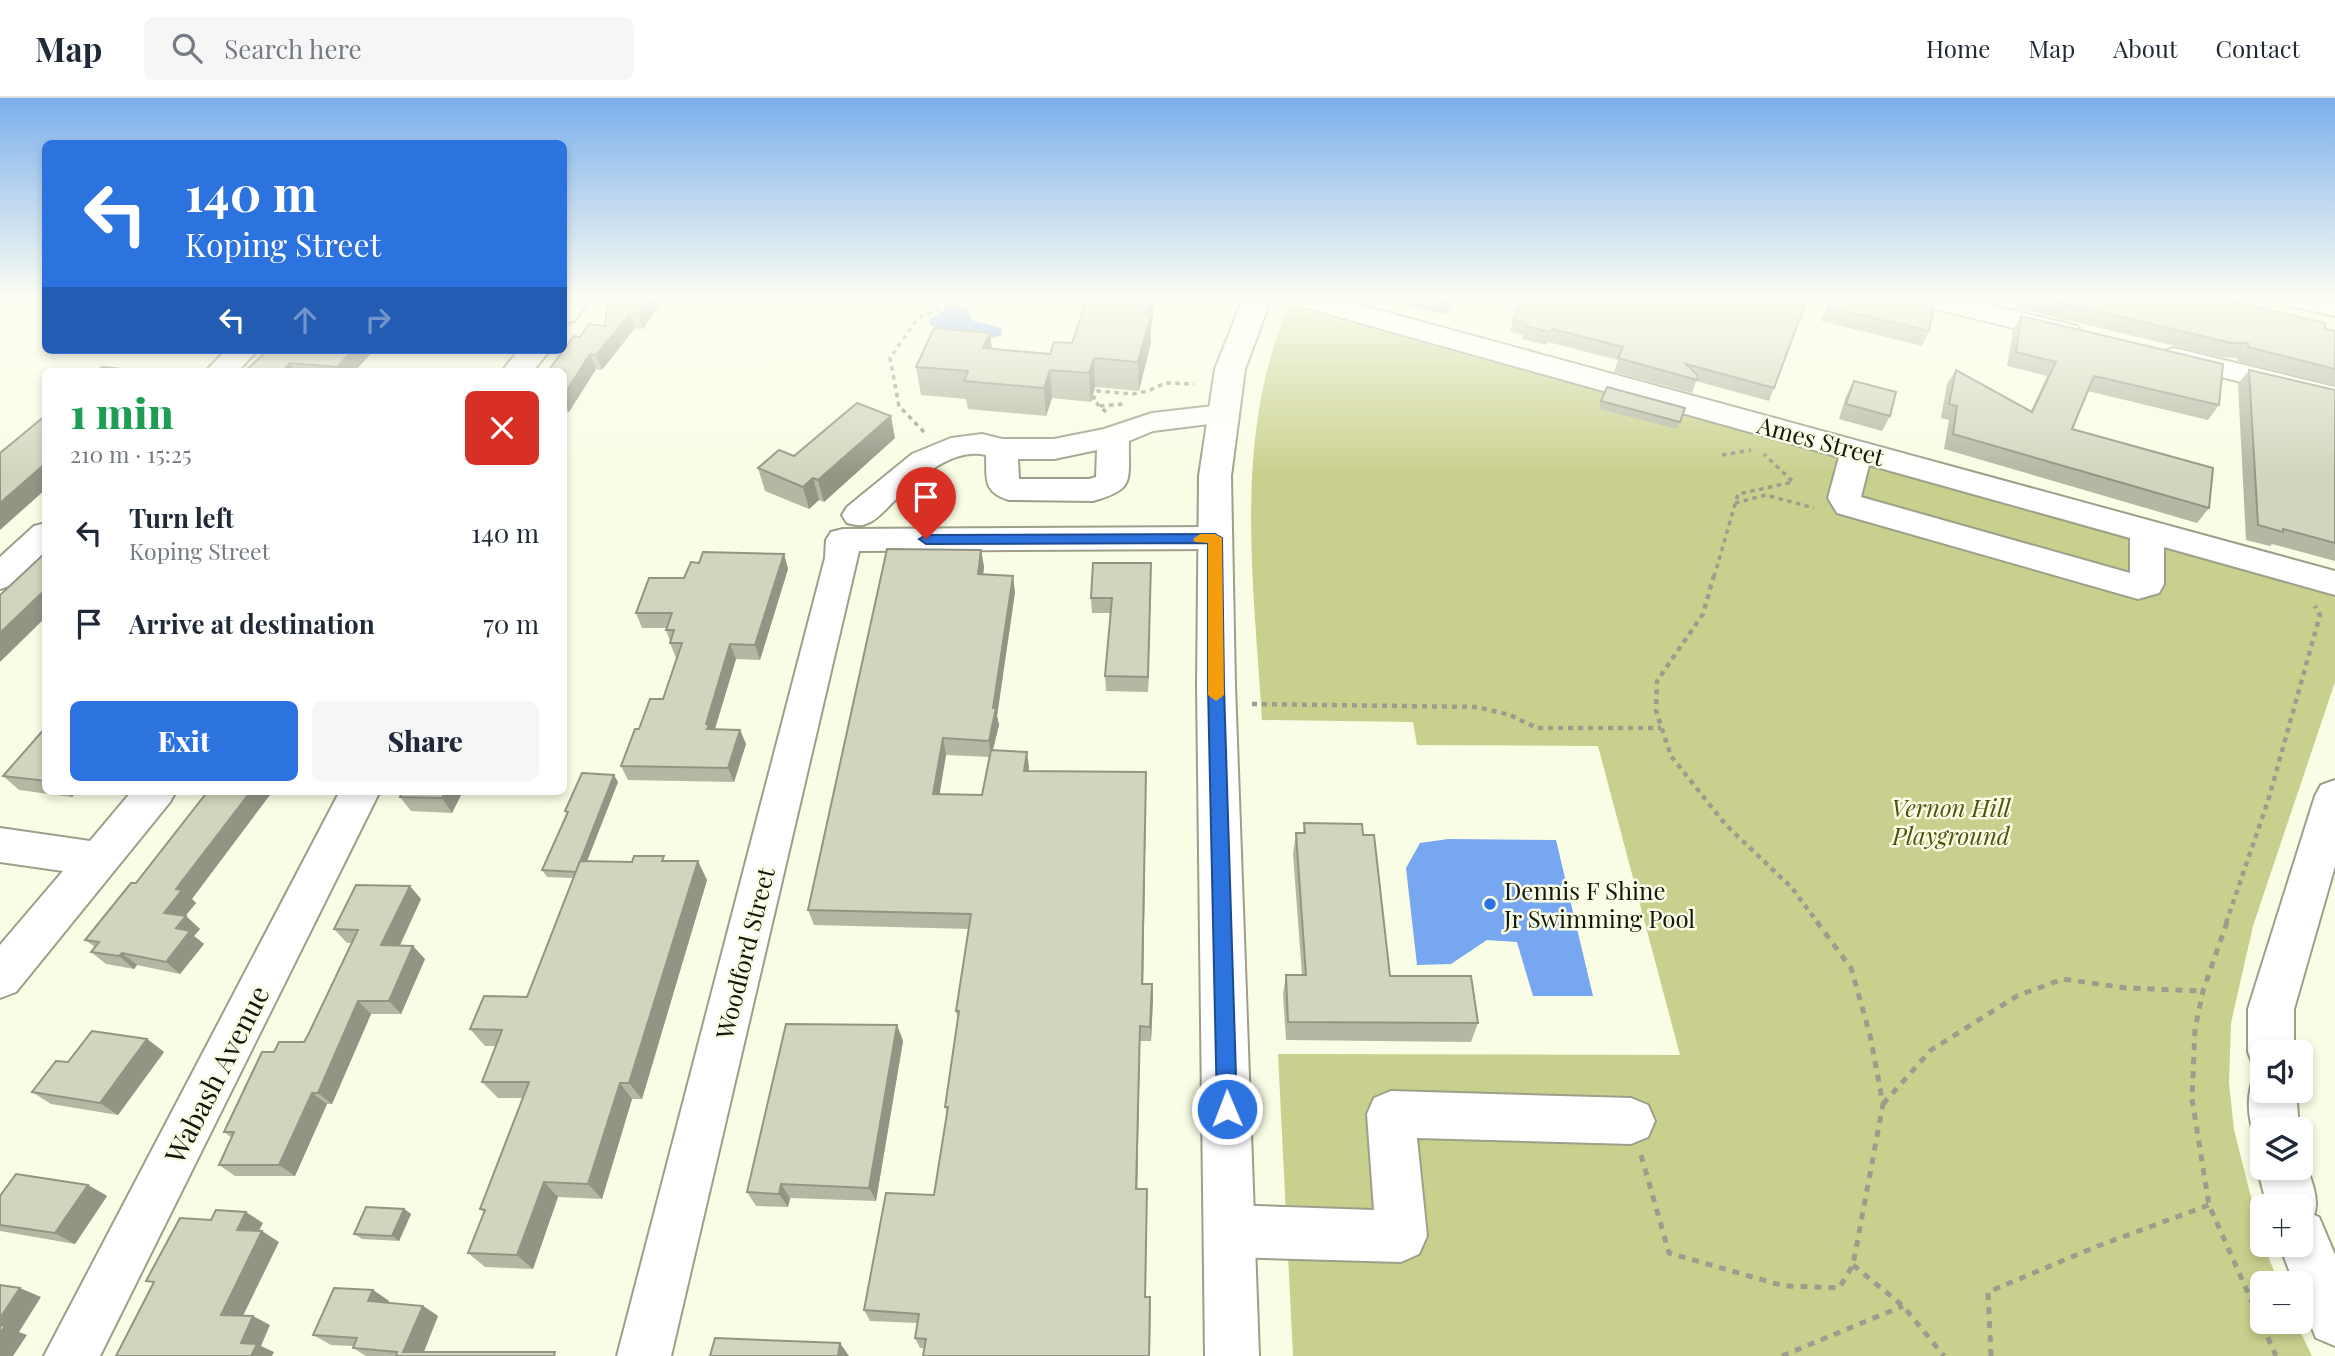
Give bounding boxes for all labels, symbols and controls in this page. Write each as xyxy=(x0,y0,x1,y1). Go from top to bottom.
search box xyxy=(144,17,634,80)
text: Map xyxy=(35,26,102,70)
icon: search xyxy=(168,29,206,67)
text: Search here xyxy=(224,31,362,66)
text: Home xyxy=(1926,32,1990,64)
text: Map xyxy=(2028,32,2075,64)
text: About xyxy=(2113,32,2177,64)
text: Contact xyxy=(2215,32,2300,64)
text: 140 m xyxy=(185,159,317,224)
icon: left xyxy=(70,168,161,259)
text: Koping Street xyxy=(185,222,381,265)
icon: left xyxy=(213,301,251,339)
icon: ahead xyxy=(286,301,324,339)
icon: right xyxy=(359,301,397,339)
text: 1 min xyxy=(70,384,174,440)
button: close xyxy=(465,391,539,465)
street label: Ames Street xyxy=(1753,407,1888,472)
text: 210 m · 15:25 xyxy=(70,438,191,469)
pin xyxy=(896,467,956,539)
icon: arrive xyxy=(907,478,945,516)
text: Turn left xyxy=(129,500,234,535)
icon: left xyxy=(70,514,108,552)
text: 140 m xyxy=(471,515,539,550)
text: Koping Street xyxy=(129,535,270,566)
icon: arrive xyxy=(70,605,108,643)
text: Arrive at destination xyxy=(129,606,375,641)
text: 70 m xyxy=(483,606,539,641)
button: Exit xyxy=(70,701,298,781)
button: Share xyxy=(312,701,539,781)
park label: Vernon Hill Playground xyxy=(1891,791,2012,851)
street label: Woodford Street xyxy=(707,863,781,1043)
place label: Dennis F Shine Jr Swimming Pool xyxy=(1503,874,1695,934)
marker: Dennis F Shine Jr Swimming Pool xyxy=(1482,896,1498,912)
street label: Wabash Avenue xyxy=(155,979,277,1170)
map controls xyxy=(2250,1040,2313,1334)
button: sound xyxy=(2250,1040,2313,1103)
position arrow xyxy=(1190,1072,1264,1146)
button: layers xyxy=(2250,1117,2313,1180)
button: + xyxy=(2250,1194,2313,1257)
button: − xyxy=(2250,1271,2313,1334)

